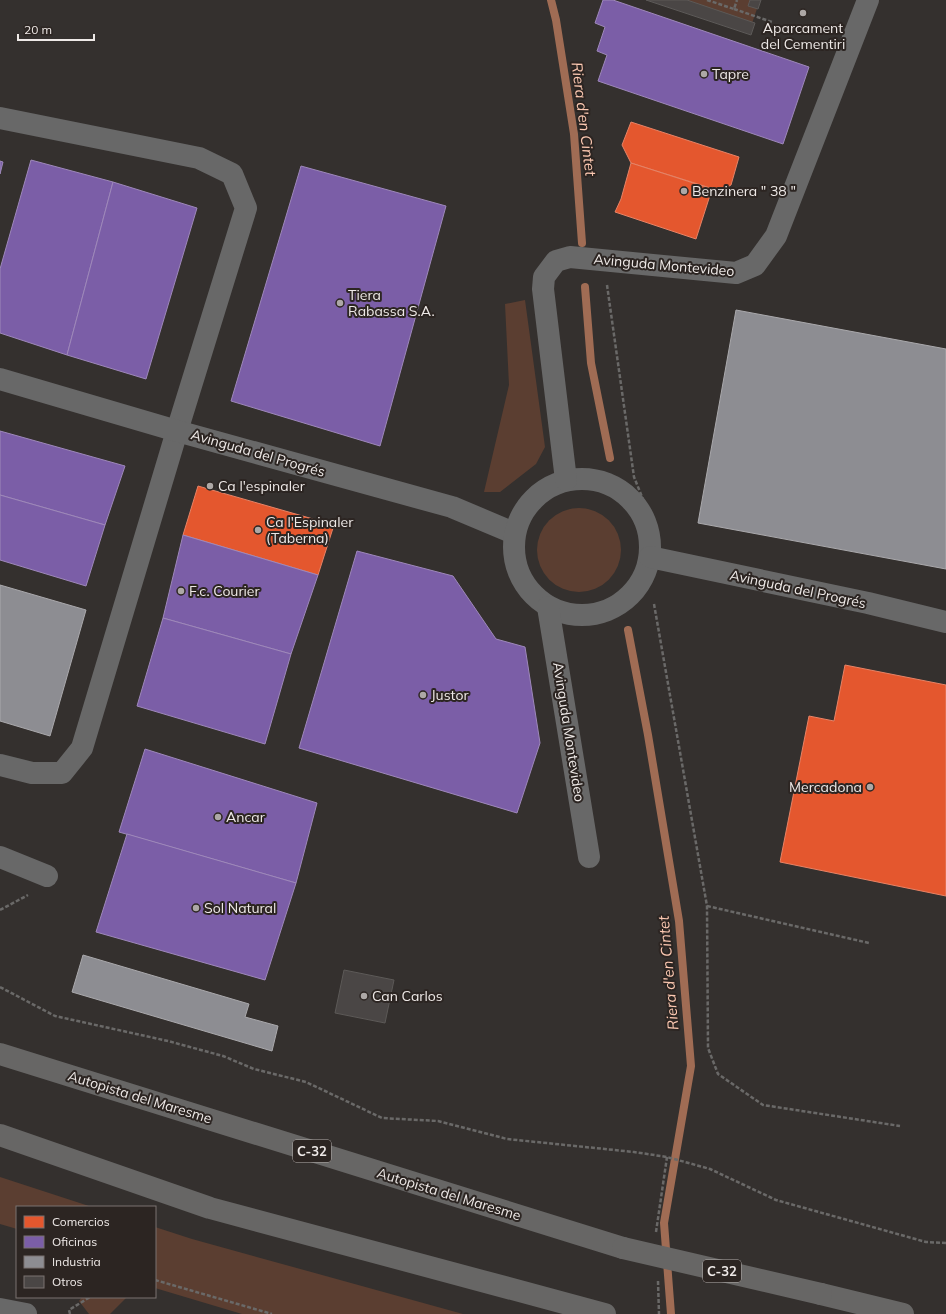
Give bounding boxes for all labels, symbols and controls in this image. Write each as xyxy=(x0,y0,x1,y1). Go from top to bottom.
marker: Aparcament del Cementiri xyxy=(798,8,808,18)
scale bar xyxy=(18,16,94,42)
place label: Aparcament del Cementiri xyxy=(761,19,845,53)
text: 20 m xyxy=(24,22,52,37)
water label: Riera d'en Cintet xyxy=(568,61,601,178)
place label: Tapre xyxy=(712,65,749,83)
marker: Tapre xyxy=(699,69,709,79)
place label: Benzinera " 38 " xyxy=(692,182,796,200)
marker: Benzinera " 38 " xyxy=(679,186,689,196)
street label: Avinguda Montevideo xyxy=(593,250,735,280)
place label: Tiera Rabassa S.A. xyxy=(348,286,435,320)
marker: Tiera Rabassa S.A. xyxy=(335,298,345,308)
street label: Avinguda del Progrés xyxy=(189,425,327,481)
place label: Ca l'espinaler xyxy=(218,477,306,495)
marker: Ca l'espinaler xyxy=(205,481,215,491)
place label: Ca l'Espinaler (Taberna) xyxy=(266,513,354,547)
marker: Ca l'Espinaler (Taberna) xyxy=(253,525,263,535)
street label: Avinguda del Progrés xyxy=(728,566,868,612)
place label: F.c. Courier xyxy=(189,582,260,600)
marker: F.c. Courier xyxy=(176,586,186,596)
street label: Avinguda Montevideo xyxy=(549,661,589,803)
place label: Justor xyxy=(431,686,469,704)
marker: Justor xyxy=(418,690,428,700)
place label: Mercadona xyxy=(789,778,862,796)
marker: Mercadona xyxy=(865,782,875,792)
place label: Ancar xyxy=(226,808,266,826)
marker: Ancar xyxy=(213,812,223,822)
place label: Sol Natural xyxy=(204,899,276,917)
marker: Sol Natural xyxy=(191,903,201,913)
water label: Riera d'en Cintet xyxy=(653,914,682,1031)
place label: Can Carlos xyxy=(372,987,443,1005)
marker: Can Carlos xyxy=(359,991,369,1001)
street label: Autopista del Maresme xyxy=(66,1067,214,1127)
road number: C-32 xyxy=(293,1140,331,1162)
street label: Autopista del Maresme xyxy=(375,1164,523,1224)
legend xyxy=(16,1206,156,1298)
text: Comercios xyxy=(52,1214,110,1229)
text: Oficinas xyxy=(52,1234,97,1249)
text: Industria xyxy=(52,1254,101,1269)
road number: C-32 xyxy=(703,1260,741,1282)
text: Otros xyxy=(52,1274,83,1289)

